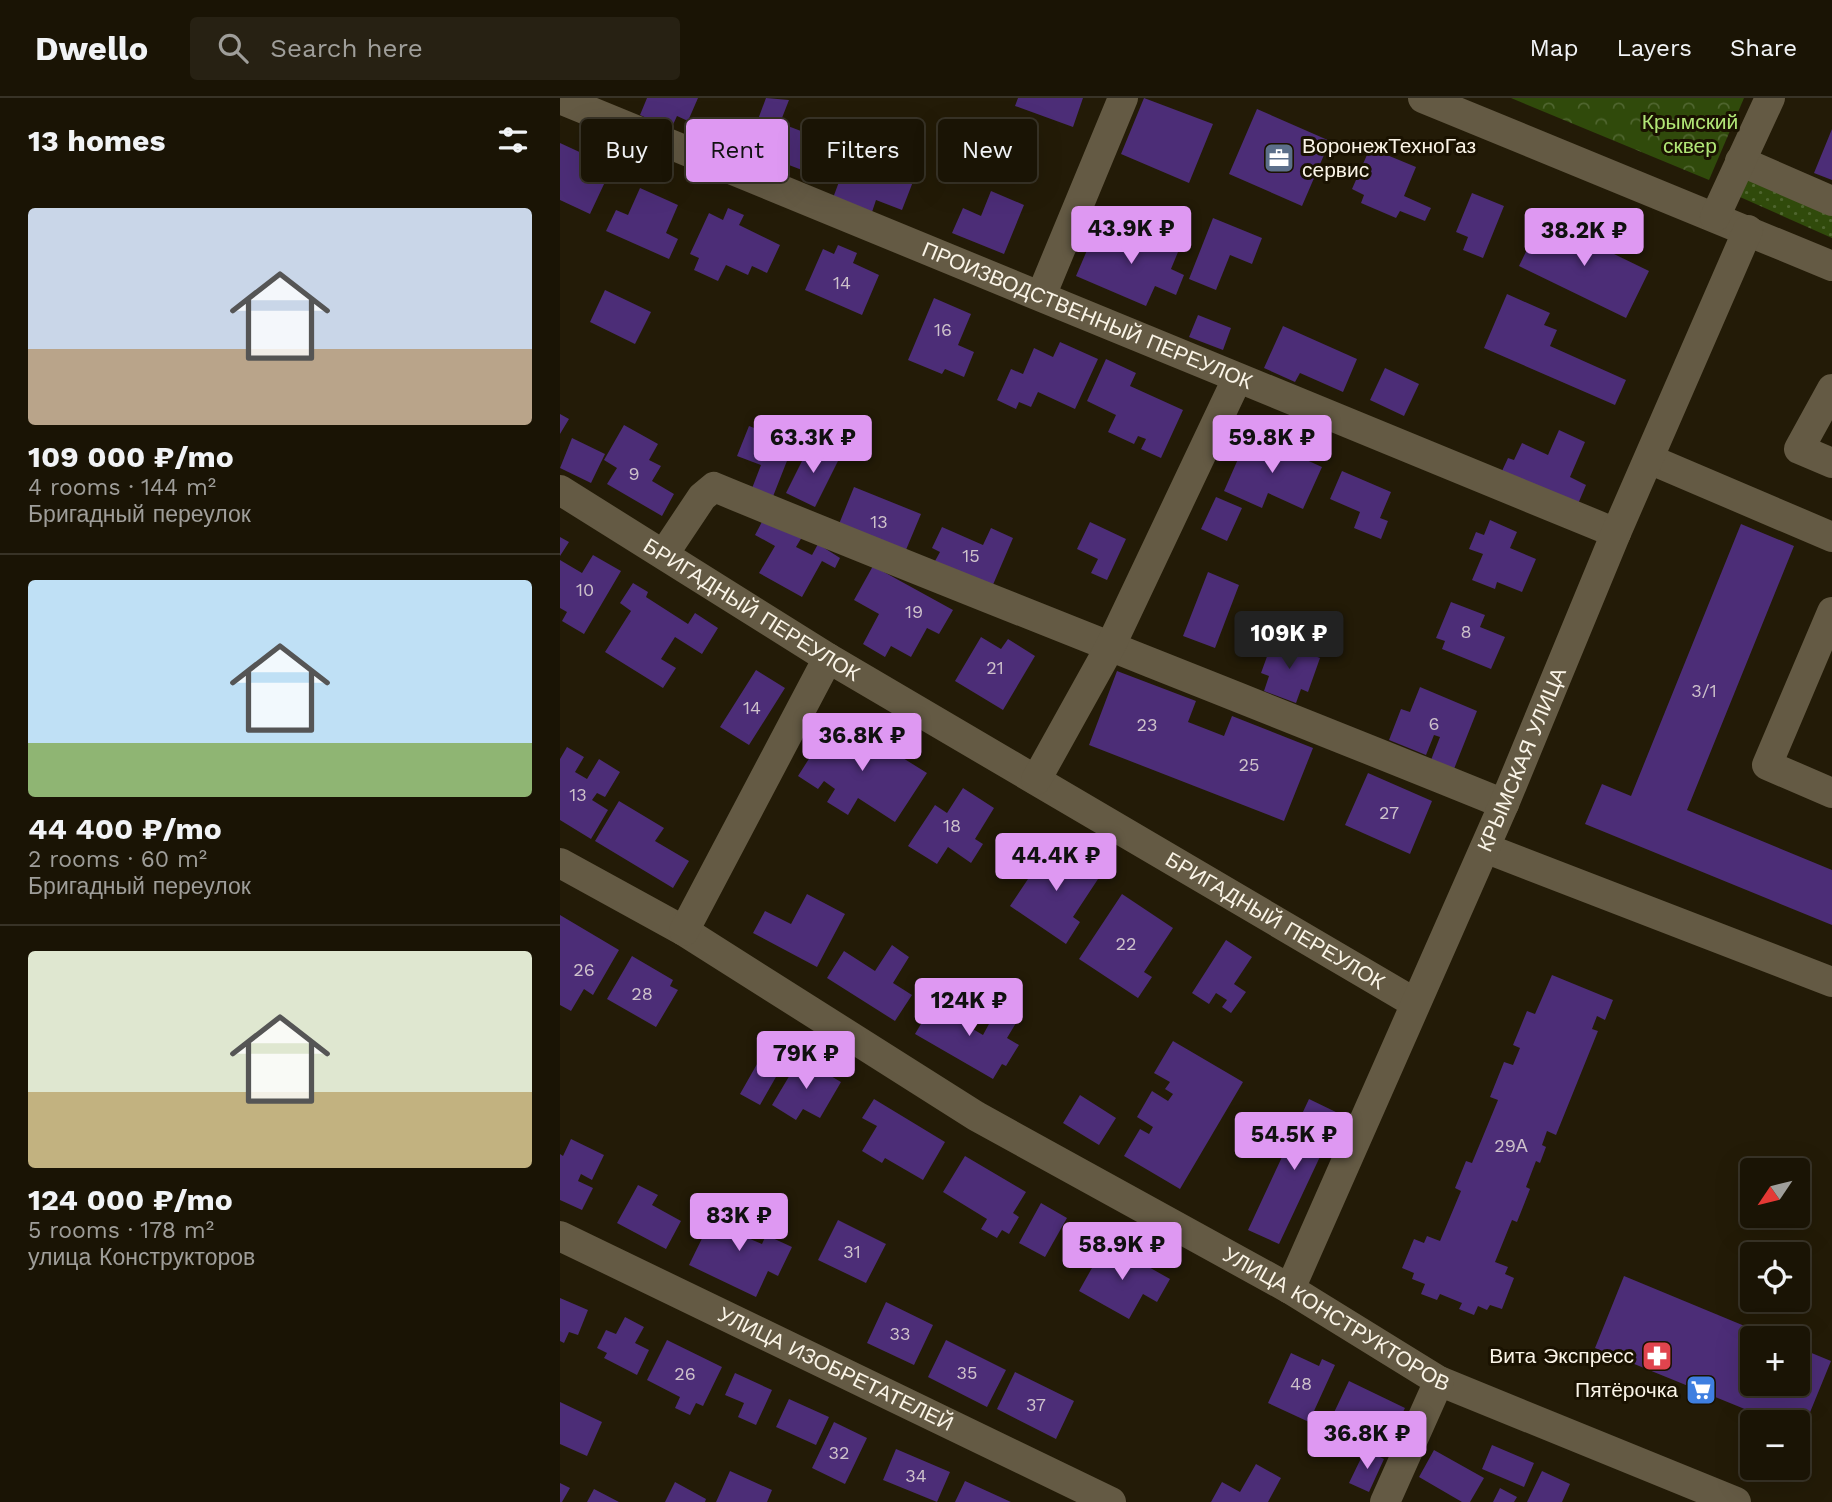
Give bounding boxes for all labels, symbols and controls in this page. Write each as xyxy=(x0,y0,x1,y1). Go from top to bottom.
search box xyxy=(190,17,680,80)
text: Dwello xyxy=(35,29,148,68)
icon: search xyxy=(214,29,252,67)
text: Search here xyxy=(270,33,423,63)
text: Map xyxy=(1530,34,1578,62)
text: Layers xyxy=(1616,34,1692,62)
text: Share xyxy=(1730,34,1797,62)
park label: Крымский сквер xyxy=(1642,109,1738,158)
chip: Buy xyxy=(581,119,672,182)
chip: Rent xyxy=(686,119,788,182)
chip: Filters xyxy=(802,119,924,182)
chip: New xyxy=(938,119,1037,182)
icon: filters xyxy=(494,121,532,159)
text: 13 homes xyxy=(28,123,165,158)
place label: ВоронежТехноГаз сервис xyxy=(1302,133,1476,182)
office icon: ВоронежТехноГаз сервис xyxy=(1262,141,1296,175)
pin: 43.9K ₽ xyxy=(1066,206,1196,266)
pin: 38.2K ₽ xyxy=(1519,208,1649,268)
text: 43.9K ₽ xyxy=(1087,215,1175,242)
text: 38.2K ₽ xyxy=(1541,217,1627,244)
street label: ПРОИЗВОДСТВЕННЫЙ ПЕРЕУЛОК xyxy=(919,236,1257,395)
icon: home xyxy=(217,253,343,379)
house number: 14 xyxy=(833,272,851,293)
house number: 16 xyxy=(934,319,952,340)
pin: 63.3K ₽ xyxy=(748,416,878,475)
pin: 59.8K ₽ xyxy=(1207,416,1337,475)
text: 63.3K ₽ xyxy=(770,424,856,451)
text: 59.8K ₽ xyxy=(1229,424,1315,451)
text: 109 000 ₽/mo xyxy=(28,439,234,474)
house number: 9 xyxy=(628,463,640,484)
text: 4 rooms · 144 m² xyxy=(28,474,216,501)
text: Бригадный переулок xyxy=(28,501,251,528)
house number: 13 xyxy=(870,511,888,532)
street label: БРИГАДНЫЙ ПЕРЕУЛОК xyxy=(639,533,865,686)
house number: 15 xyxy=(962,545,980,566)
house number: 10 xyxy=(576,579,594,600)
house number: 19 xyxy=(905,601,923,622)
pin: 109K ₽ xyxy=(1232,612,1346,671)
text: 109K ₽ xyxy=(1250,620,1328,647)
house number: 8 xyxy=(1460,621,1472,642)
icon: home xyxy=(217,625,343,751)
house number: 21 xyxy=(986,657,1004,678)
street label: КРЫМСКАЯ УЛИЦА xyxy=(1472,664,1571,855)
house number: 3/1 xyxy=(1691,680,1717,701)
house number: 14 xyxy=(743,697,761,718)
house number: 6 xyxy=(1429,713,1439,734)
pin: 36.8K ₽ xyxy=(797,714,927,773)
house number: 23 xyxy=(1137,714,1158,735)
text: 36.8K ₽ xyxy=(818,722,906,749)
house number: 25 xyxy=(1239,754,1259,775)
house number: 13 xyxy=(569,784,587,805)
house number: 27 xyxy=(1379,802,1399,823)
text: 44 400 ₽/mo xyxy=(28,811,222,846)
house number: 18 xyxy=(943,815,961,836)
pin: 44.4K ₽ xyxy=(991,834,1121,893)
text: 44.4K ₽ xyxy=(1011,842,1101,869)
text: 2 rooms · 60 m² xyxy=(28,846,207,873)
street label: БРИГАДНЫЙ ПЕРЕУЛОК xyxy=(1161,846,1390,995)
text: Бригадный переулок xyxy=(28,873,251,900)
house number: 22 xyxy=(1116,933,1137,954)
house number: 26 xyxy=(573,959,595,980)
pin: 124K ₽ xyxy=(912,978,1026,1038)
house number: 28 xyxy=(631,983,653,1004)
text: 124K ₽ xyxy=(931,987,1007,1014)
icon: home xyxy=(217,996,343,1122)
pin: 79K ₽ xyxy=(757,1032,855,1091)
text: 79K ₽ xyxy=(773,1040,839,1067)
pin: 54.5K ₽ xyxy=(1229,1112,1359,1172)
text: 54.5K ₽ xyxy=(1251,1121,1337,1148)
house number: 29А xyxy=(1494,1135,1528,1156)
north arrow xyxy=(1740,1158,1810,1228)
map controls xyxy=(1740,1158,1810,1480)
text: 124 000 ₽/mo xyxy=(28,1182,233,1217)
pin: 83K ₽ xyxy=(690,1194,788,1253)
text: 83K ₽ xyxy=(706,1202,772,1229)
text: 5 rooms · 178 m² xyxy=(28,1217,214,1244)
pin: 58.9K ₽ xyxy=(1057,1222,1187,1282)
text: 58.9K ₽ xyxy=(1079,1231,1165,1258)
house number: 31 xyxy=(843,1241,861,1262)
street label: УЛИЦА КОНСТРУКТОРОВ xyxy=(1219,1242,1454,1396)
button: locate xyxy=(1740,1242,1810,1312)
text: улица Конструкторов xyxy=(28,1244,255,1271)
street label: УЛИЦА ИЗОБРЕТАТЕЛЕЙ xyxy=(714,1301,957,1436)
house number: 33 xyxy=(890,1323,911,1344)
button: + xyxy=(1740,1326,1810,1396)
pharmacy icon: Вита Экспресс xyxy=(1640,1339,1674,1373)
place label: Вита Экспресс xyxy=(1489,1343,1634,1368)
house number: 35 xyxy=(957,1362,977,1383)
house number: 26 xyxy=(674,1363,696,1384)
house number: 48 xyxy=(1290,1373,1312,1394)
supermarket icon: Пятёрочка xyxy=(1684,1373,1718,1407)
place label: Пятёрочка xyxy=(1575,1377,1678,1402)
house number: 37 xyxy=(1026,1394,1046,1415)
button: − xyxy=(1740,1410,1810,1480)
pin: 36.8K ₽ xyxy=(1302,1412,1432,1471)
text: 36.8K ₽ xyxy=(1323,1420,1411,1447)
house number: 32 xyxy=(829,1442,850,1463)
house number: 34 xyxy=(905,1465,927,1486)

